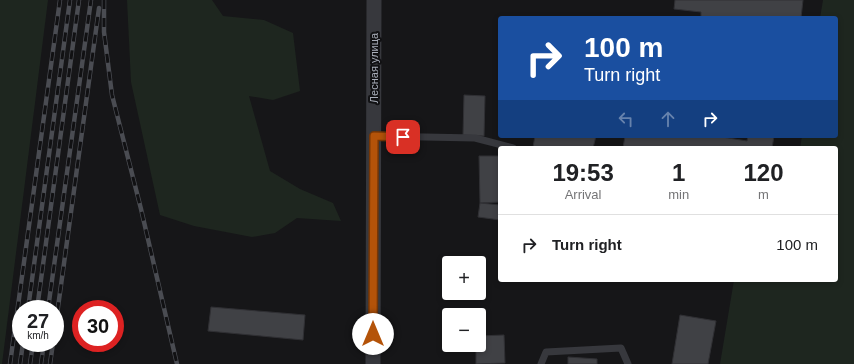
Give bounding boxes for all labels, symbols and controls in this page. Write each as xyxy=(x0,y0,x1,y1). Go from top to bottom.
street label: Лесная улица xyxy=(368,32,380,103)
icon: right xyxy=(518,32,570,84)
text: 100 m xyxy=(584,32,663,63)
text: Turn right xyxy=(584,65,660,85)
icon: left xyxy=(615,108,637,130)
icon: ahead xyxy=(657,108,679,130)
icon: right xyxy=(699,108,721,130)
pin xyxy=(386,120,420,154)
icon: arrive xyxy=(392,126,414,148)
text: 19:53 xyxy=(552,159,614,186)
text: 1 xyxy=(672,159,685,186)
text: 120 xyxy=(744,159,784,186)
text: Arrival xyxy=(565,187,602,202)
text: min xyxy=(668,187,689,202)
text: m xyxy=(758,187,769,202)
icon: right xyxy=(518,234,540,256)
text: Turn right xyxy=(552,236,622,253)
text: 100 m xyxy=(776,236,818,253)
map controls xyxy=(442,256,486,352)
button: + xyxy=(442,256,486,300)
speed limit sign: 30 xyxy=(72,300,124,352)
button: − xyxy=(442,308,486,352)
text: 27 xyxy=(27,310,49,332)
position arrow xyxy=(352,313,394,355)
text: km/h xyxy=(27,330,49,341)

